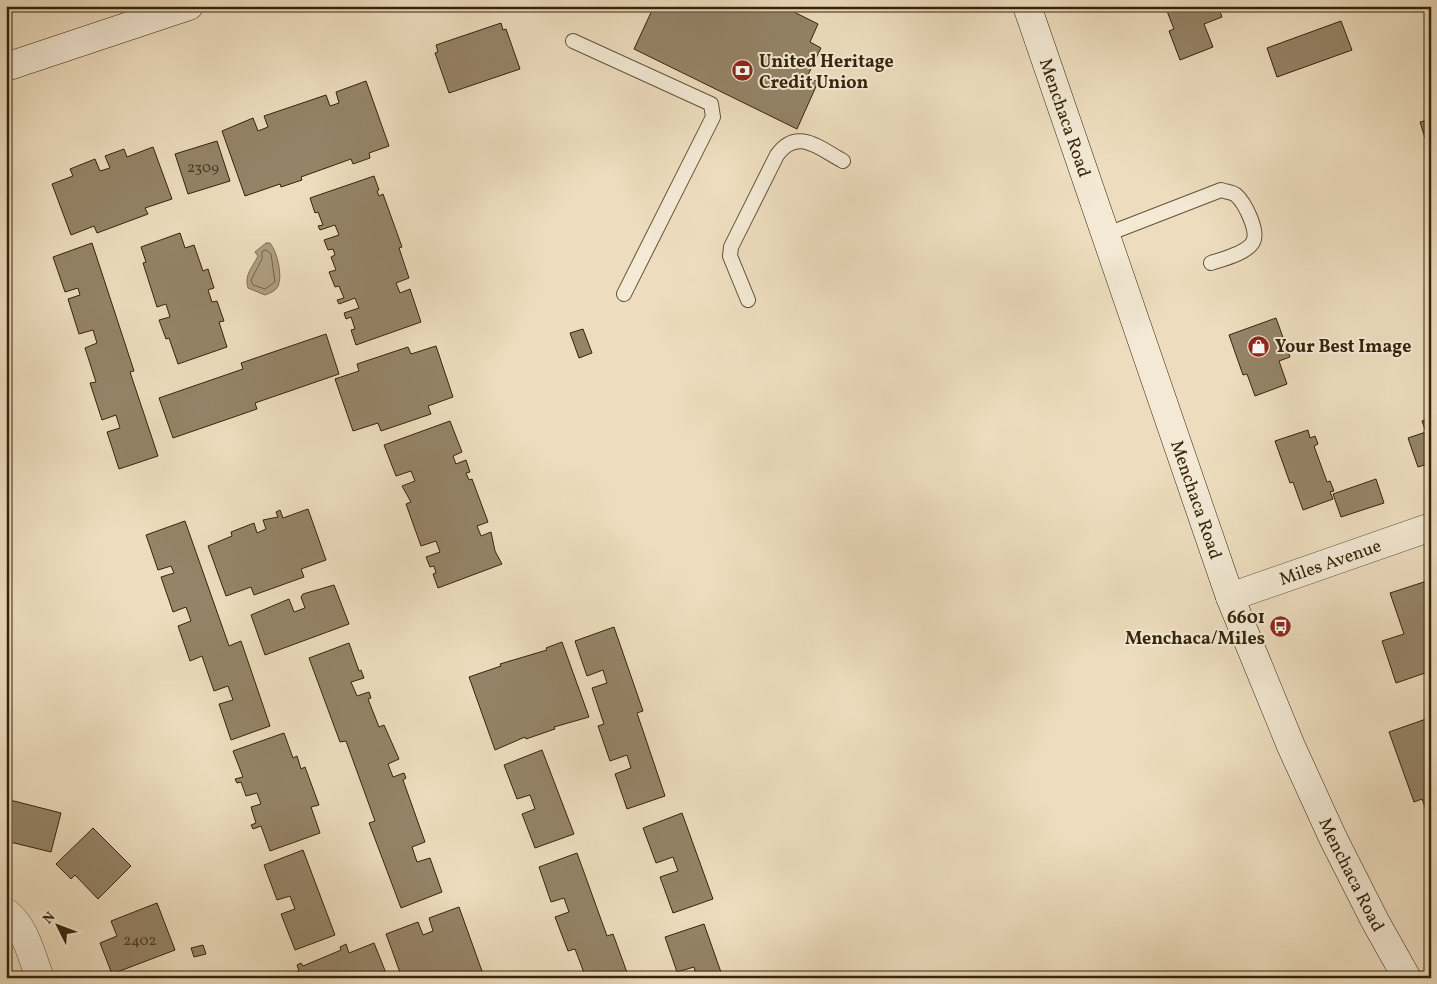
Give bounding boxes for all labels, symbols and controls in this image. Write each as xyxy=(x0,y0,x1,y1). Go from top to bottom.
place label: United Heritage Credit Union xyxy=(759,50,894,96)
street label: Menchaca Road xyxy=(1032,55,1096,181)
bank icon: United Heritage Credit Union xyxy=(731,59,755,83)
house number: 2309 xyxy=(187,158,219,179)
shop icon: Your Best Image xyxy=(1247,334,1271,358)
place label: Your Best Image xyxy=(1275,335,1411,360)
street label: Menchaca Road xyxy=(1163,437,1227,563)
street label: Miles Avenue xyxy=(1276,534,1385,593)
place label: 6601 Menchaca/Miles xyxy=(1125,606,1265,652)
bus stop icon: 6601 Menchaca/Miles xyxy=(1269,615,1293,639)
street label: Menchaca Road xyxy=(1311,814,1390,937)
north arrow xyxy=(32,902,82,952)
text: N xyxy=(39,908,60,928)
house number: 2402 xyxy=(123,931,157,952)

